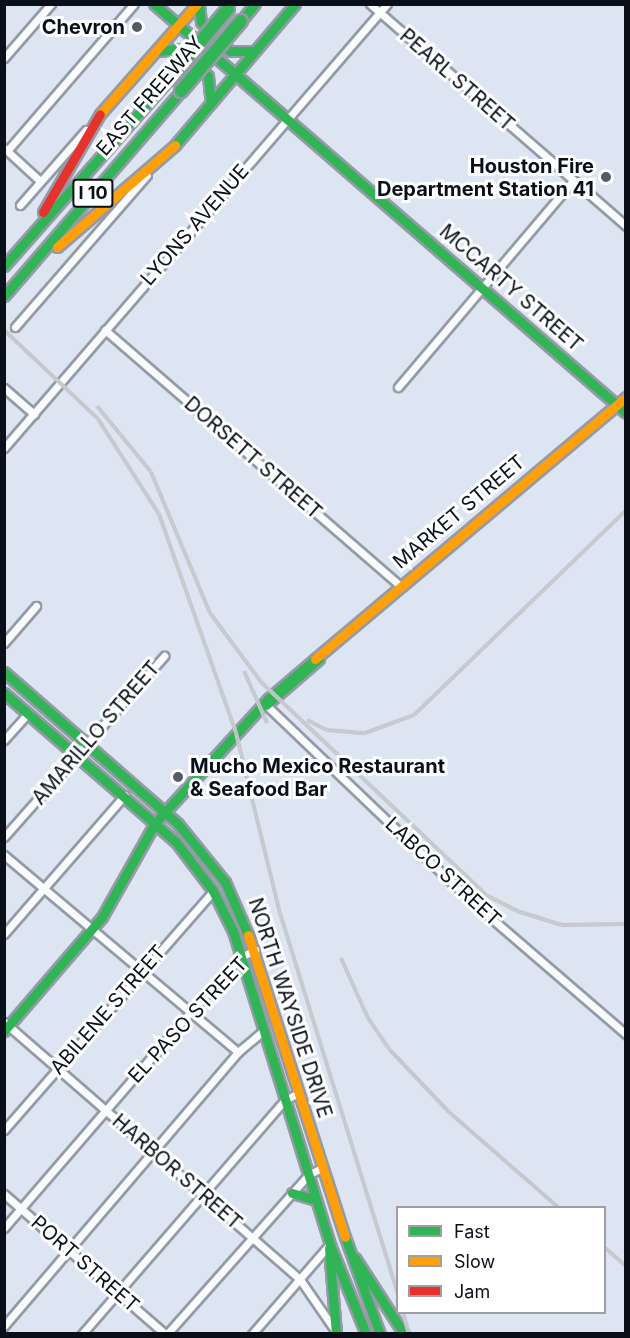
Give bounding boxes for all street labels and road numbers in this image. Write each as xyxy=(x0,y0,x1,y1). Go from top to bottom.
street label: PEARL STREET xyxy=(395,24,519,136)
street label: EAST FREEWAY xyxy=(92,31,208,161)
street label: LYONS AVENUE xyxy=(136,160,254,290)
road number: I 10 xyxy=(72,178,114,208)
street label: MCCARTY STREET xyxy=(435,219,587,357)
street label: DORSETT STREET xyxy=(179,392,327,524)
street label: MARKET STREET xyxy=(388,450,530,574)
street label: AMARILLO STREET xyxy=(27,656,165,810)
street label: LABCO STREET xyxy=(380,812,506,932)
street label: NORTH WAYSIDE DRIVE xyxy=(243,895,337,1121)
street label: ABILENE STREET xyxy=(45,940,171,1080)
street label: EL PASO STREET xyxy=(124,952,252,1088)
street label: HARBOR STREET xyxy=(107,1109,247,1235)
street label: PORT STREET xyxy=(26,1211,144,1317)

